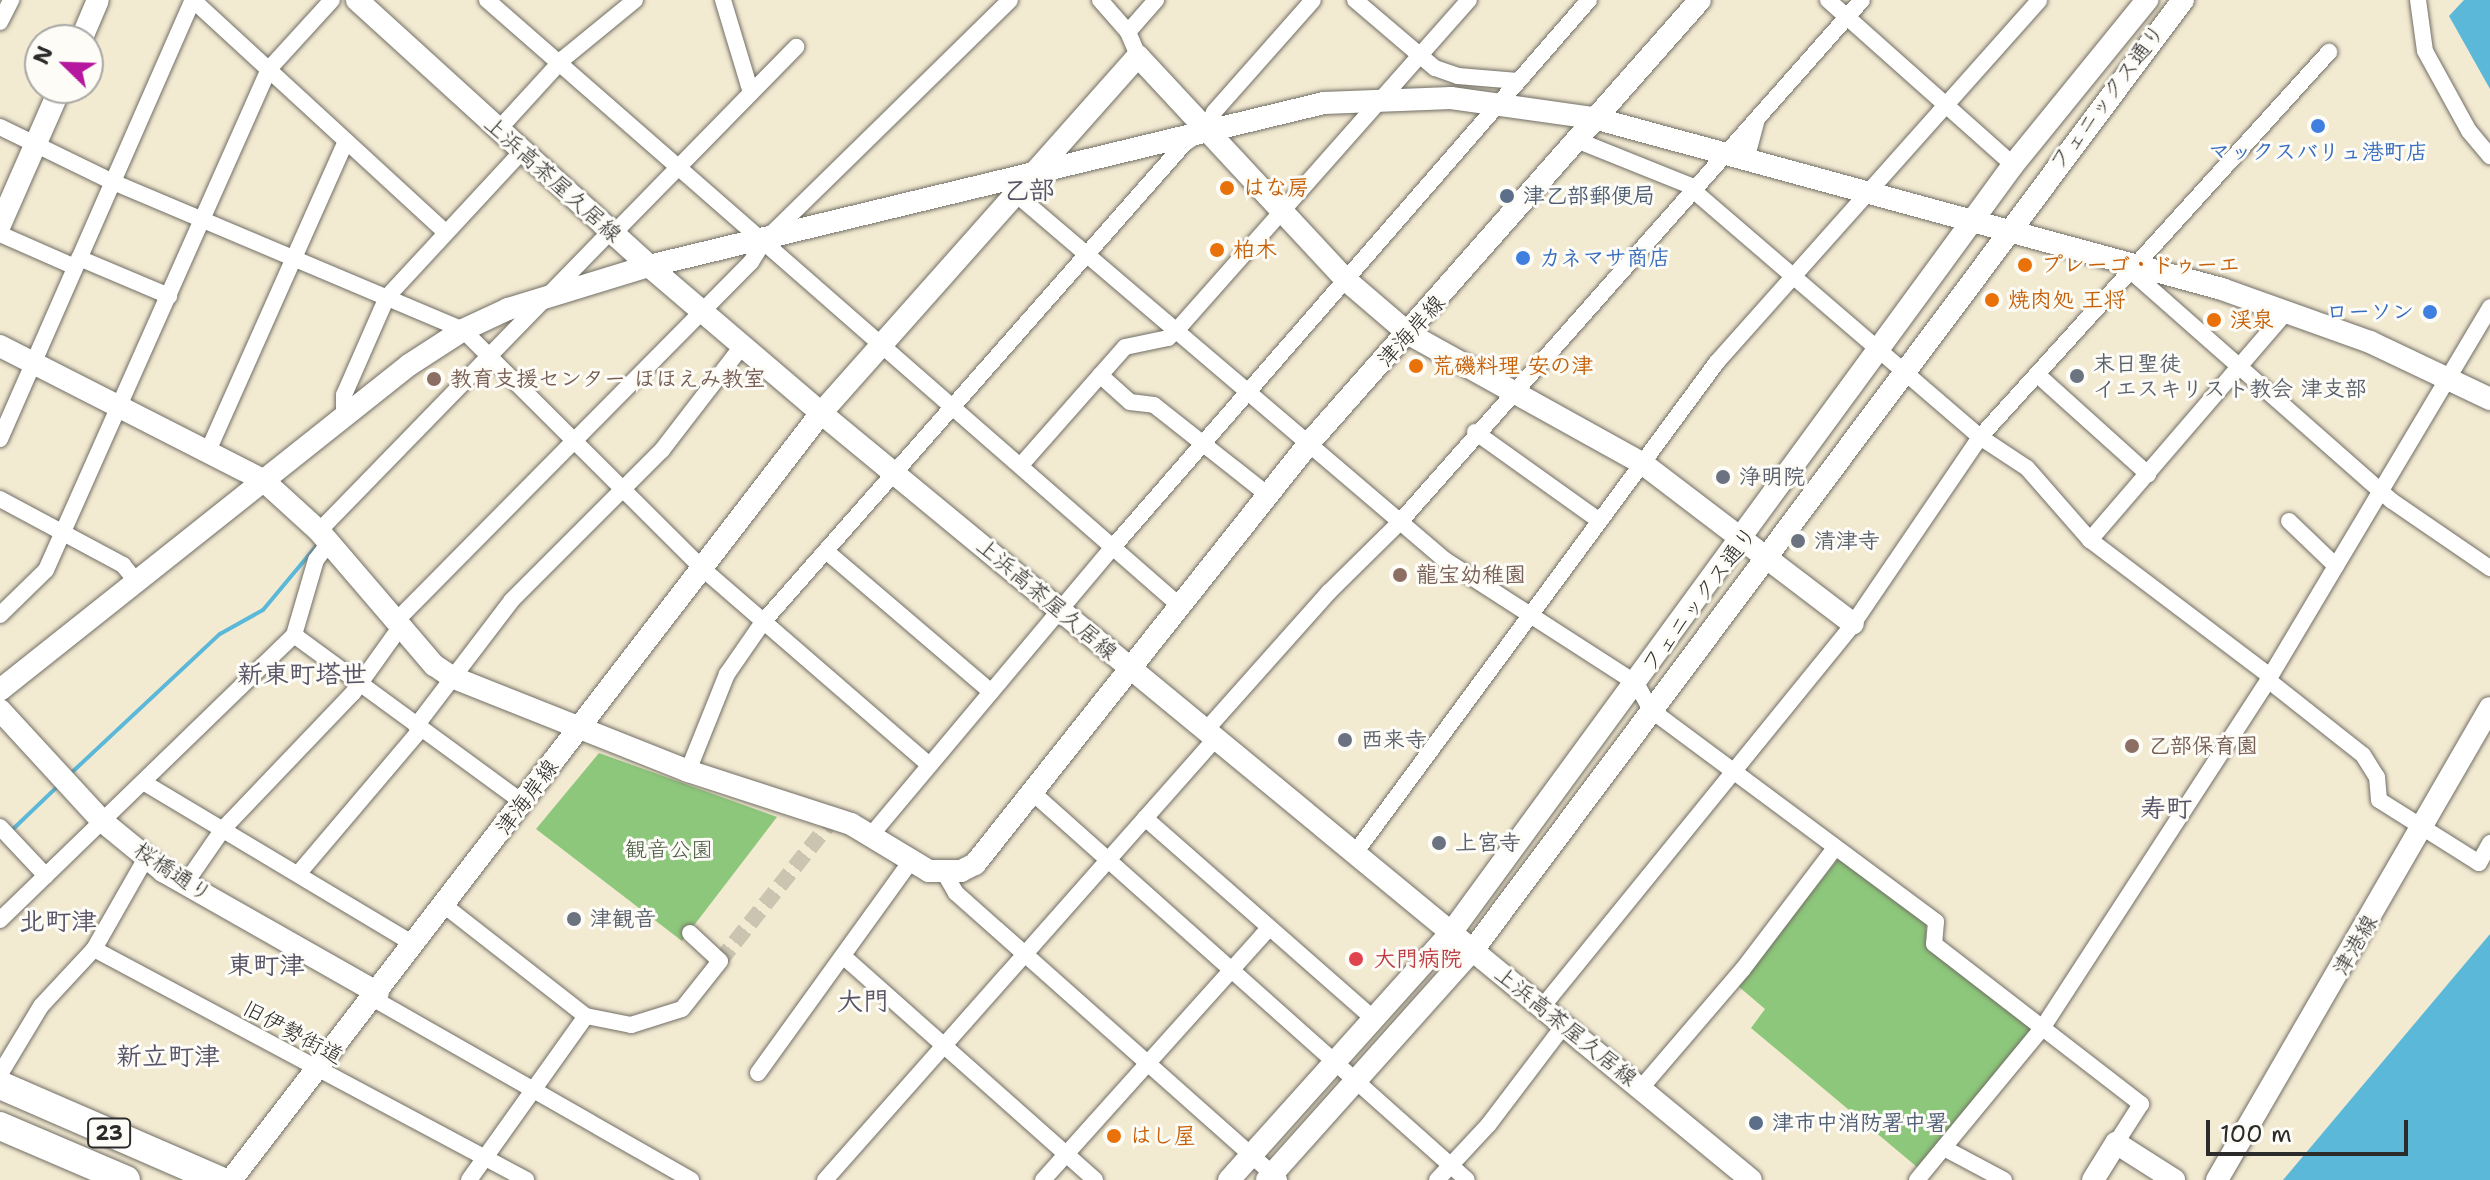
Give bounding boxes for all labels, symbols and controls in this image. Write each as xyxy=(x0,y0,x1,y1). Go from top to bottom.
street label: フェニックス通り xyxy=(2043,19,2171,175)
north arrow xyxy=(24,24,104,104)
text: N xyxy=(27,42,60,69)
street label: 上浜高茶屋久居線 xyxy=(479,110,627,248)
marker: マックスバリュ港町店 xyxy=(2309,117,2327,135)
place label: マックスバリュ港町店 xyxy=(2208,139,2428,165)
district label: 乙部 xyxy=(1003,174,1055,206)
place label: はな房 xyxy=(1243,175,1309,201)
marker: はな房 xyxy=(1218,179,1236,197)
place label: 津乙部郵便局 xyxy=(1523,183,1655,209)
marker: 津乙部郵便局 xyxy=(1498,187,1516,205)
place label: 柏木 xyxy=(1233,237,1277,263)
marker: 柏木 xyxy=(1208,241,1226,259)
place label: カネマサ商店 xyxy=(1539,245,1671,271)
marker: カネマサ商店 xyxy=(1514,249,1532,267)
place label: プレーゴ・ドゥーエ xyxy=(2041,252,2240,278)
marker: プレーゴ・ドゥーエ xyxy=(2016,256,2034,274)
place label: 焼肉処 王将 xyxy=(2008,287,2126,313)
street label: 津海岸線 xyxy=(1372,289,1450,373)
marker: 焼肉処 王将 xyxy=(1983,291,2001,309)
place label: ローソン xyxy=(2326,299,2414,325)
marker: ローソン xyxy=(2421,303,2439,321)
place label: 渓泉 xyxy=(2230,307,2274,333)
marker: 渓泉 xyxy=(2205,311,2223,329)
place label: 末日聖徒 イエスキリスト教会 津支部 xyxy=(2093,350,2365,402)
place label: 荒磯料理 安の津 xyxy=(1432,353,1594,379)
marker: 荒磯料理 安の津 xyxy=(1407,357,1425,375)
place label: 教育支援センター ほほえみ教室 xyxy=(450,366,766,392)
marker: 末日聖徒 イエスキリスト教会 津支部 xyxy=(2068,367,2086,385)
marker: 教育支援センター ほほえみ教室 xyxy=(425,370,443,388)
place label: 浄明院 xyxy=(1739,464,1805,490)
marker: 浄明院 xyxy=(1714,468,1732,486)
street label: フェニックス通り xyxy=(1635,521,1763,677)
place label: 清津寺 xyxy=(1814,528,1880,554)
street label: 上浜高茶屋久居線 xyxy=(971,532,1123,666)
marker: 清津寺 xyxy=(1789,532,1807,550)
place label: 龍宝幼稚園 xyxy=(1416,562,1526,588)
marker: 龍宝幼稚園 xyxy=(1391,566,1409,584)
district label: 新東町塔世 xyxy=(237,658,367,690)
place label: 西来寺 xyxy=(1361,727,1427,753)
marker: 西来寺 xyxy=(1336,731,1354,749)
place label: 乙部保育園 xyxy=(2148,733,2258,759)
marker: 乙部保育園 xyxy=(2123,737,2141,755)
street label: 津海岸線 xyxy=(490,754,564,840)
district label: 寿町 xyxy=(2140,792,2192,824)
place label: 上宮寺 xyxy=(1455,830,1521,856)
marker: 上宮寺 xyxy=(1430,834,1448,852)
street label: 桜橋通り xyxy=(129,836,217,908)
park label: 観音公園 xyxy=(625,837,713,863)
district label: 北町津 xyxy=(19,905,97,937)
place label: 津観音 xyxy=(590,906,656,932)
marker: 津観音 xyxy=(565,910,583,928)
street label: 津港線 xyxy=(2327,910,2383,980)
place label: 大門病院 xyxy=(1374,946,1462,972)
marker: 大門病院 xyxy=(1345,948,1367,970)
district label: 東町津 xyxy=(227,949,305,981)
street label: 上浜高茶屋久居線 xyxy=(1489,960,1643,1092)
district label: 大門 xyxy=(837,985,889,1017)
street label: 旧伊勢街道 xyxy=(238,995,348,1069)
district label: 新立町津 xyxy=(116,1040,220,1072)
scale bar xyxy=(2210,1104,2412,1154)
place label: 津市中消防署中署 xyxy=(1772,1110,1948,1136)
marker: 津市中消防署中署 xyxy=(1747,1114,1765,1132)
road number: 23 xyxy=(87,1117,131,1149)
text: 100 m xyxy=(2220,1118,2292,1150)
place label: はし屋 xyxy=(1130,1123,1196,1149)
marker: はし屋 xyxy=(1105,1127,1123,1145)

